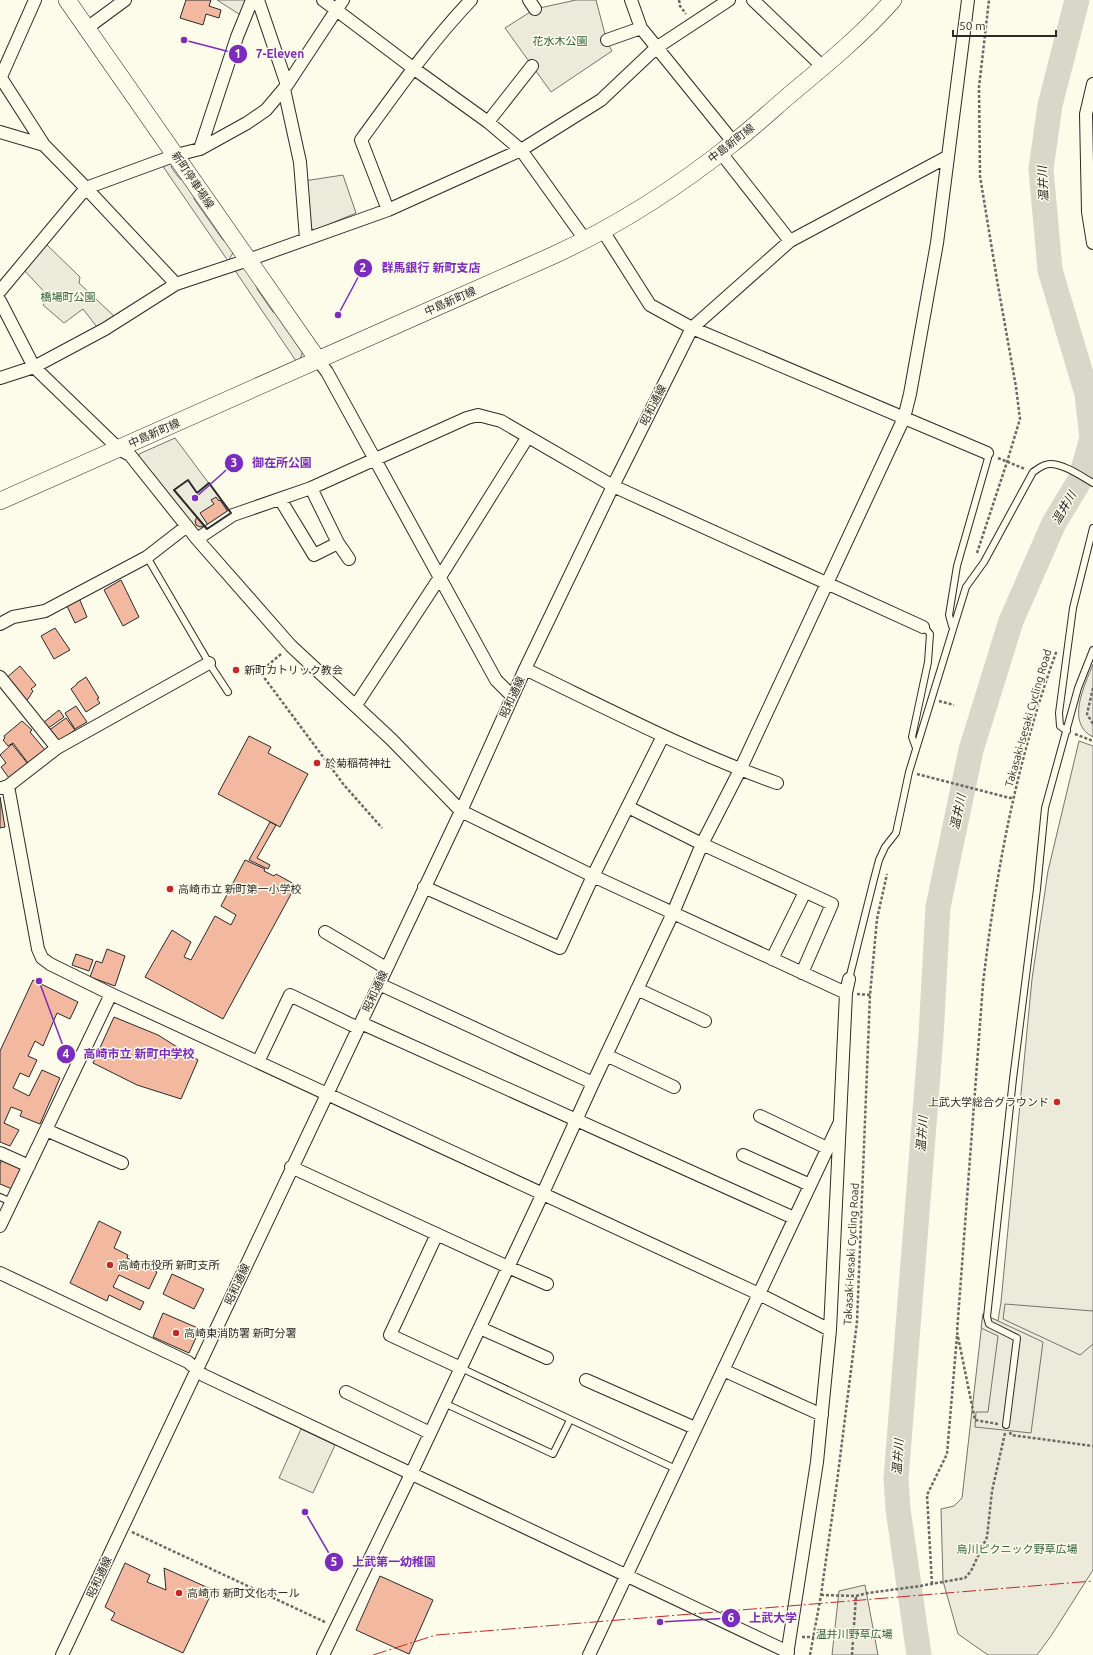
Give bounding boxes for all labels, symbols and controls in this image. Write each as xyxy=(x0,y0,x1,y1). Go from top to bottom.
scale bar xyxy=(953,12,1056,38)
text: 50 m xyxy=(959,19,986,32)
park label: 花水木公園 xyxy=(533,35,588,47)
callout: 7-Eleven xyxy=(228,42,313,66)
text: 1 xyxy=(235,47,241,60)
text: 7-Eleven xyxy=(256,47,304,60)
street label: 中島新町線 xyxy=(706,121,756,165)
street label: 新町停車場線 xyxy=(170,149,216,211)
water label: 温井川 xyxy=(1035,164,1050,202)
callout: 群馬銀行 新町支店 xyxy=(353,256,488,280)
text: 2 xyxy=(360,261,367,274)
text: 群馬銀行 新町支店 xyxy=(382,261,480,274)
street label: 中島新町線 xyxy=(422,284,478,318)
park label: 橋場町公園 xyxy=(41,291,96,303)
street label: 昭和通線 xyxy=(638,383,668,427)
street label: 中島新町線 xyxy=(126,416,182,450)
callout: 御在所公園 xyxy=(224,451,320,475)
text: 3 xyxy=(231,456,237,469)
text: 御在所公園 xyxy=(252,456,312,469)
water label: 温井川 xyxy=(1049,487,1079,527)
street label: Takasaki-Isesaki Cycling Road xyxy=(1003,648,1053,788)
place label: 新町カトリック教会 xyxy=(244,664,343,676)
marker: 新町カトリック教会 xyxy=(231,665,241,675)
street label: 昭和通線 xyxy=(497,675,527,719)
place label: 於菊稲荷神社 xyxy=(325,757,391,769)
marker: 於菊稲荷神社 xyxy=(312,758,322,768)
water label: 温井川 xyxy=(947,791,968,831)
place label: 高崎市立 新町第一小学校 xyxy=(178,883,302,895)
marker: 高崎市立 新町第一小学校 xyxy=(165,884,175,894)
street label: 昭和通線 xyxy=(360,969,390,1013)
callout: 高崎市立 新町中学校 xyxy=(56,1042,202,1066)
text: 4 xyxy=(63,1047,70,1060)
text: 高崎市立 新町中学校 xyxy=(84,1047,194,1060)
place label: 上武大学総合グラウンド xyxy=(928,1096,1049,1108)
marker: 上武大学総合グラウンド xyxy=(1052,1097,1062,1107)
water label: 温井川 xyxy=(914,1114,929,1152)
street label: Takasaki-Isesaki Cycling Road xyxy=(841,1183,861,1325)
place label: 高崎市役所 新町支所 xyxy=(118,1259,221,1271)
marker: 高崎市役所 新町支所 xyxy=(105,1260,115,1270)
street label: 昭和通線 xyxy=(222,1262,252,1306)
place label: 高崎東消防署 新町分署 xyxy=(184,1327,297,1339)
marker: 高崎東消防署 新町分署 xyxy=(171,1328,181,1338)
water label: 温井川 xyxy=(890,1437,905,1475)
park label: 烏川ピクニック野草広場 xyxy=(957,1543,1078,1555)
callout: 上武第一幼稚園 xyxy=(324,1550,444,1574)
street label: 昭和通線 xyxy=(84,1555,114,1599)
text: 5 xyxy=(331,1555,338,1568)
text: 上武第一幼稚園 xyxy=(352,1555,436,1568)
place label: 高崎市 新町文化ホール xyxy=(187,1587,300,1599)
marker: 高崎市 新町文化ホール xyxy=(174,1588,184,1598)
callout: 上武大学 xyxy=(721,1606,805,1630)
text: 6 xyxy=(728,1611,735,1624)
text: 上武大学 xyxy=(749,1611,797,1624)
park label: 温井川野草広場 xyxy=(816,1628,893,1640)

